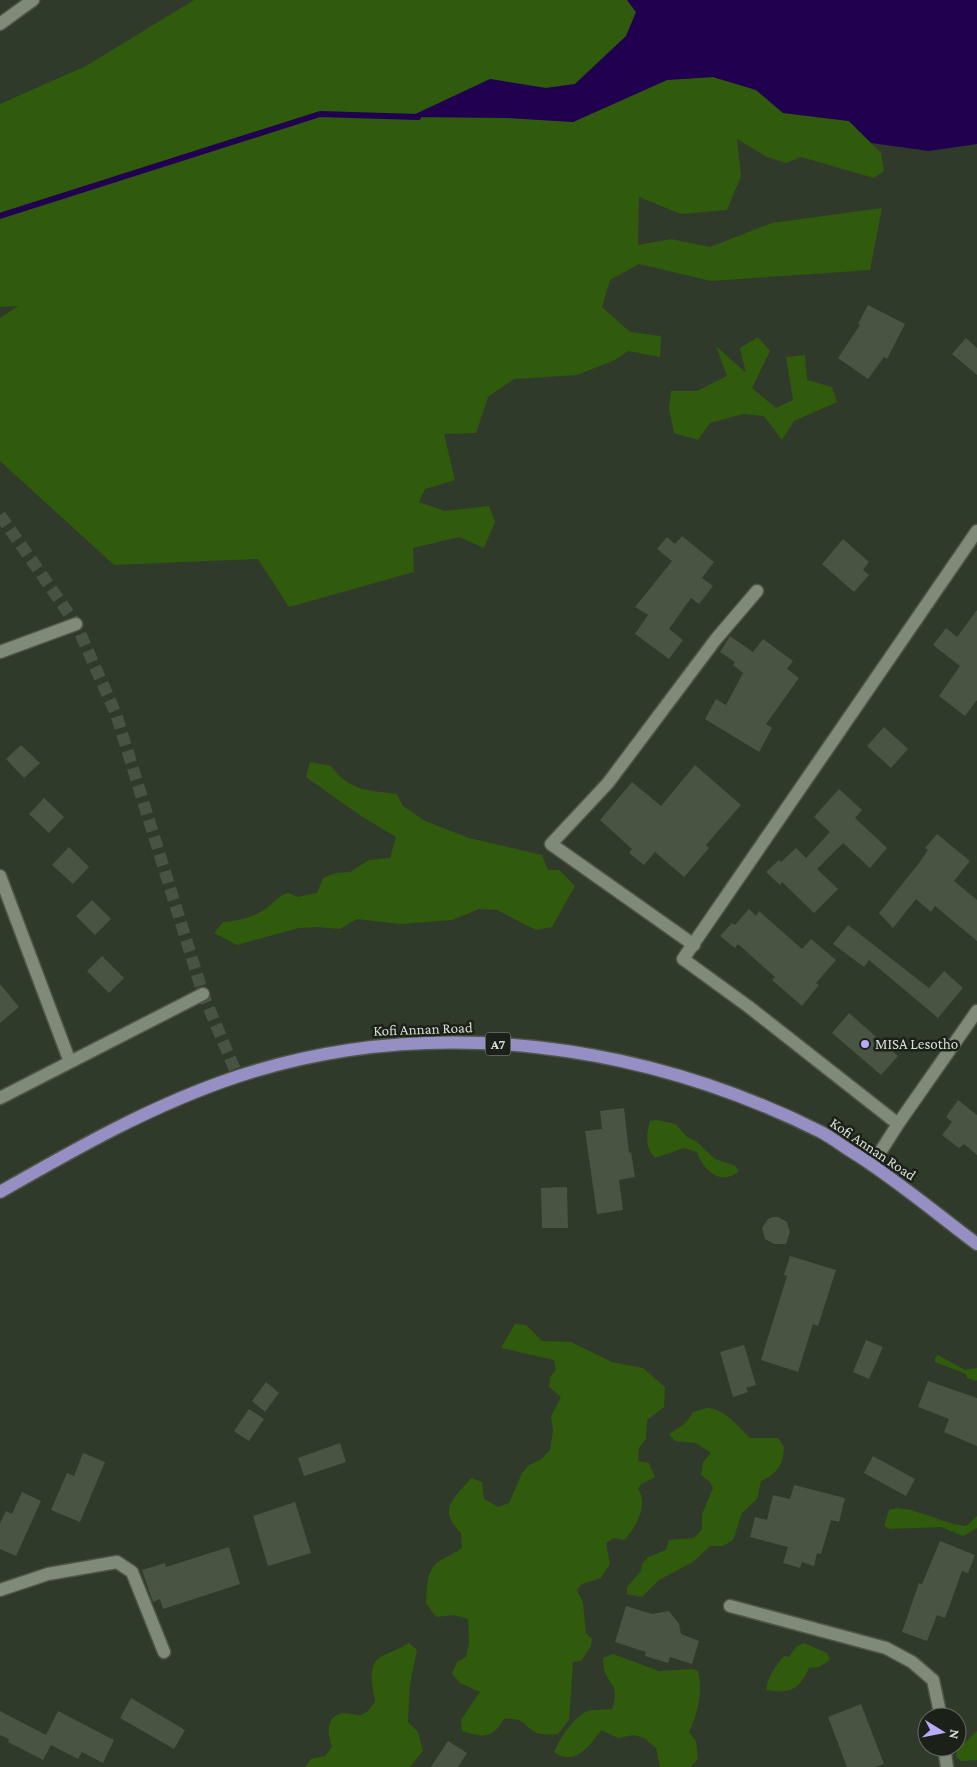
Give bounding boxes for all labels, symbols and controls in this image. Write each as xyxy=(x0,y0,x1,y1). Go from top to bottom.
street label: Kofi Annan Road xyxy=(373,1019,473,1039)
road number: A7 xyxy=(486,1032,510,1056)
place label: MISA Lesotho xyxy=(875,1036,958,1052)
marker: MISA Lesotho xyxy=(859,1038,871,1050)
street label: Kofi Annan Road xyxy=(827,1115,919,1184)
north arrow xyxy=(917,1707,967,1757)
text: N xyxy=(946,1728,964,1741)

